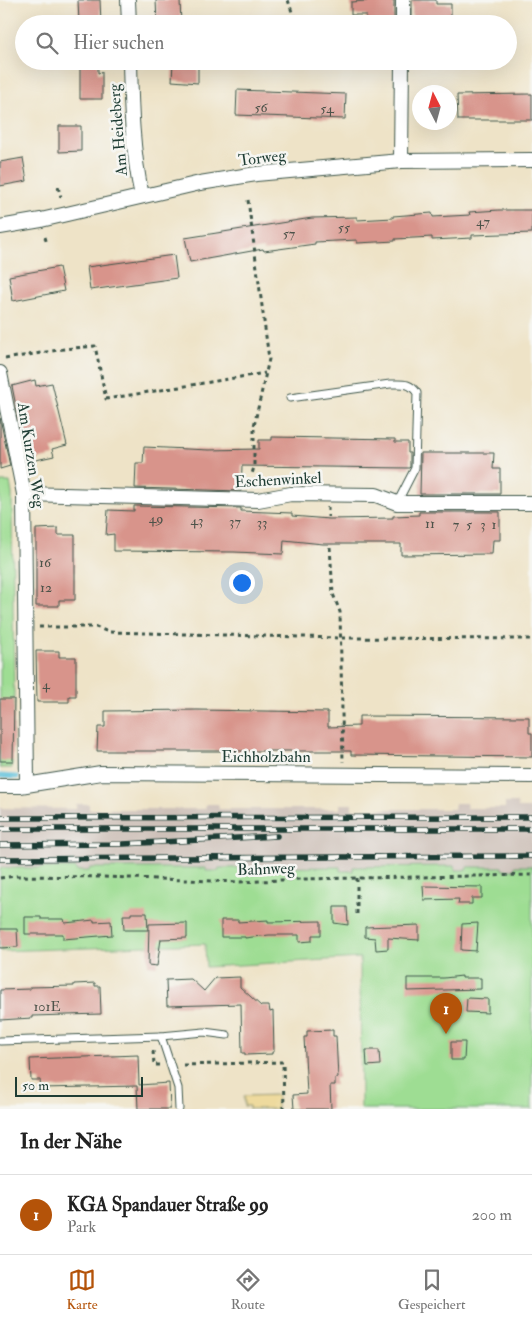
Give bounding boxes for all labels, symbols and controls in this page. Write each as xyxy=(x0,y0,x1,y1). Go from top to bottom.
search box xyxy=(15,15,517,70)
icon: search xyxy=(33,29,61,57)
text: Hier suchen xyxy=(73,31,164,55)
street label: Am Heideberg xyxy=(104,82,132,178)
north arrow xyxy=(412,85,457,130)
house number: 56 xyxy=(254,99,269,116)
house number: 54 xyxy=(320,100,335,117)
street label: Torweg xyxy=(237,145,288,171)
house number: 47 xyxy=(476,213,490,230)
house number: 55 xyxy=(338,219,351,236)
house number: 57 xyxy=(283,225,296,242)
street label: Am Kurzen Weg xyxy=(13,400,49,510)
street label: Eschenwinkel xyxy=(234,468,322,492)
house number: 49 xyxy=(149,510,163,527)
house number: 43 xyxy=(191,512,203,529)
house number: 37 xyxy=(229,513,241,530)
house number: 33 xyxy=(257,514,267,531)
house number: 11 xyxy=(425,515,435,532)
house number: 7 xyxy=(453,516,460,533)
house number: 5 xyxy=(466,516,473,533)
house number: 3 xyxy=(480,516,486,533)
house number: 1 xyxy=(492,516,497,533)
house number: 16 xyxy=(39,554,52,571)
your location xyxy=(229,570,255,596)
house number: 12 xyxy=(40,579,52,596)
house number: 4 xyxy=(42,676,51,693)
street label: Eichholzbahn xyxy=(221,747,311,767)
street label: Bahnweg xyxy=(237,858,296,880)
pin: 1 xyxy=(430,993,462,1034)
house number: 101E xyxy=(33,998,61,1015)
scale bar xyxy=(15,1074,142,1097)
text: 50 m xyxy=(22,1077,49,1094)
text: In der Nähe xyxy=(20,1128,122,1155)
text: KGA Spandauer Straße 99 xyxy=(67,1193,269,1217)
text: 1 xyxy=(33,1205,39,1225)
text: 200 m xyxy=(472,1205,512,1225)
text: Park xyxy=(67,1217,96,1237)
tab: Karte xyxy=(67,1266,98,1313)
tab: Route xyxy=(231,1266,265,1313)
tab: Gespeichert xyxy=(398,1266,465,1313)

